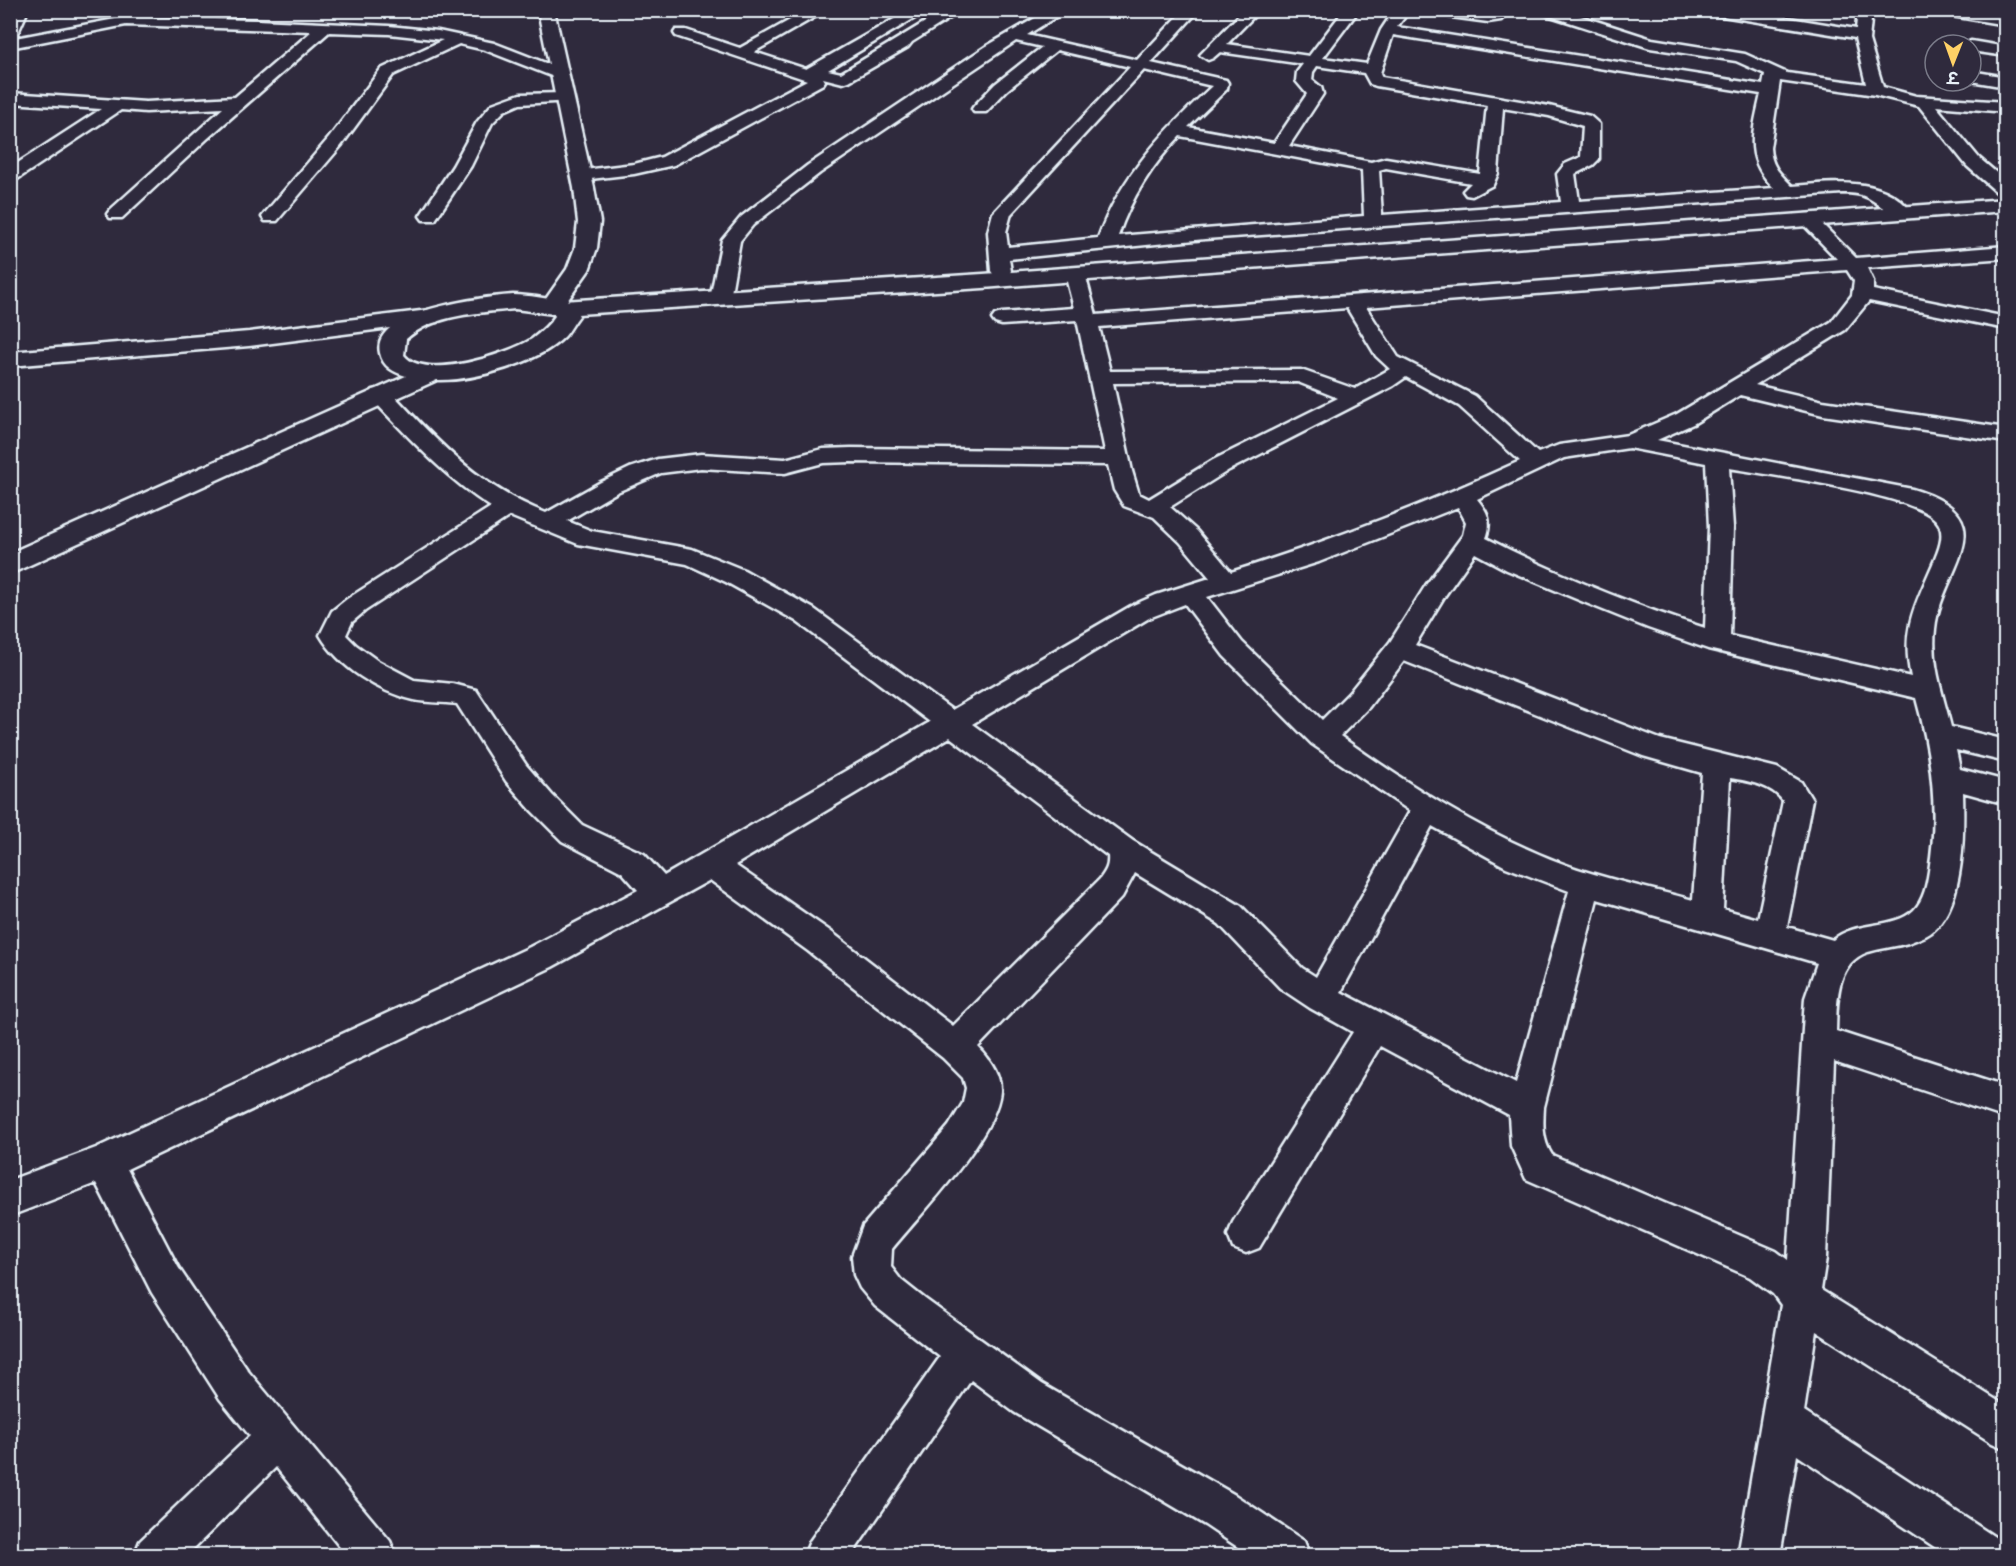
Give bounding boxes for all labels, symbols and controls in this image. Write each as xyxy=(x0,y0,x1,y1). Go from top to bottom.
north arrow xyxy=(1923,33,1983,93)
text: उ xyxy=(1946,66,1960,88)

